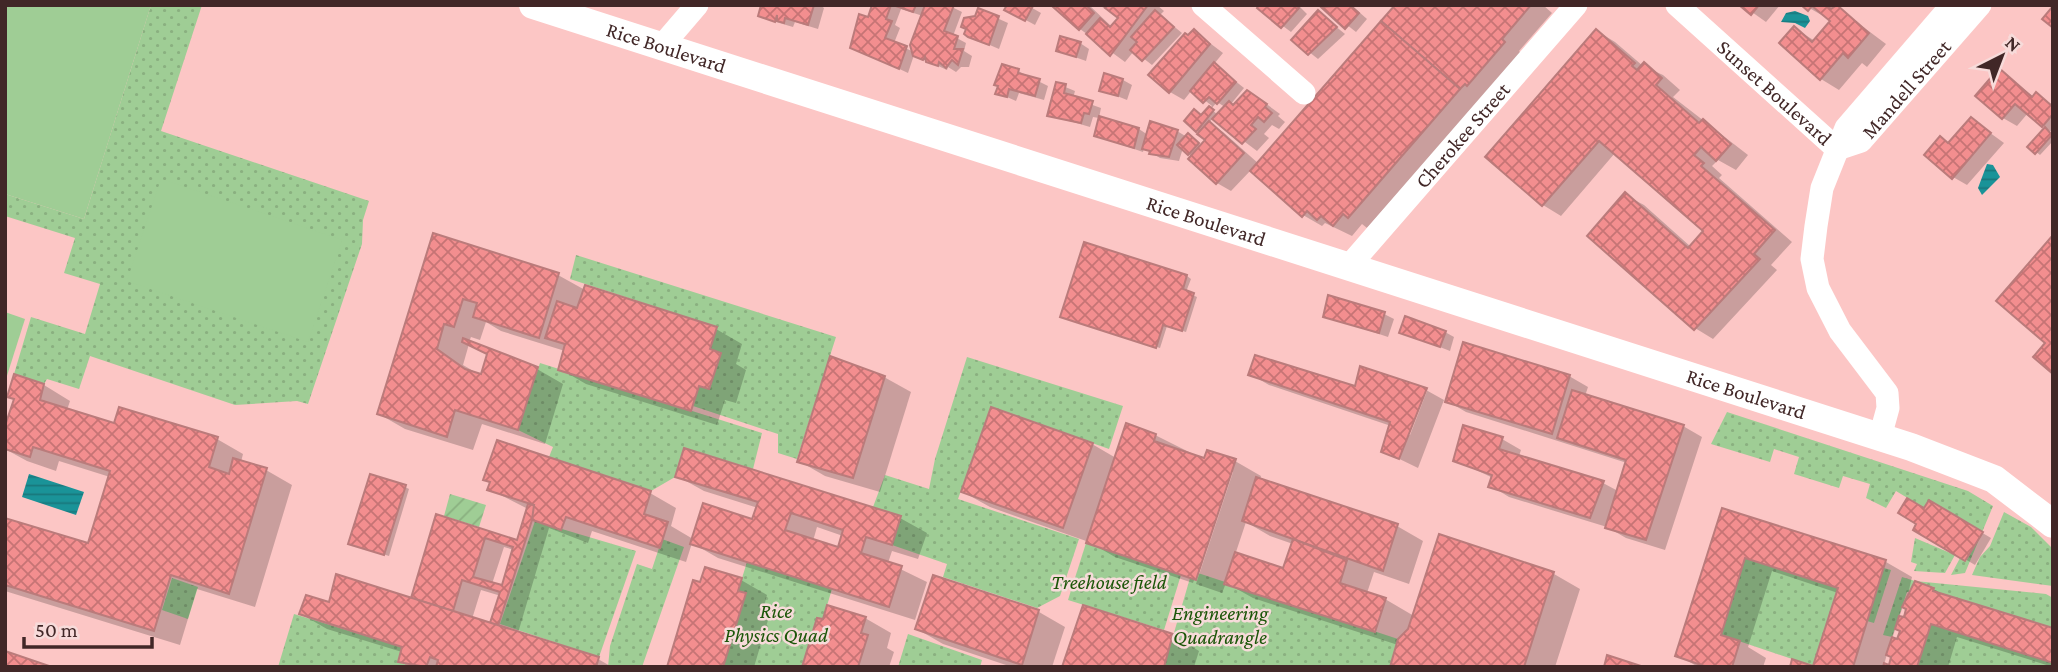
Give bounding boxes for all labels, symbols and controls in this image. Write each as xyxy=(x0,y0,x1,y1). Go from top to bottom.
street label: Rice Boulevard xyxy=(604,17,729,78)
north arrow xyxy=(1967,21,2037,91)
text: N xyxy=(2001,32,2025,56)
street label: Mandell Street xyxy=(1857,34,1956,143)
street label: Sunset Boulevard xyxy=(1712,35,1837,150)
street label: Cherokee Street xyxy=(1410,77,1516,193)
street label: Rice Boulevard xyxy=(1143,191,1269,251)
street label: Rice Boulevard xyxy=(1683,364,1809,424)
park label: Treehouse field xyxy=(1051,570,1168,594)
park label: Rice Physics Quad xyxy=(724,599,829,647)
park label: Engineering Quadrangle xyxy=(1172,601,1269,649)
scale bar xyxy=(24,606,152,650)
text: 50 m xyxy=(35,618,78,642)

